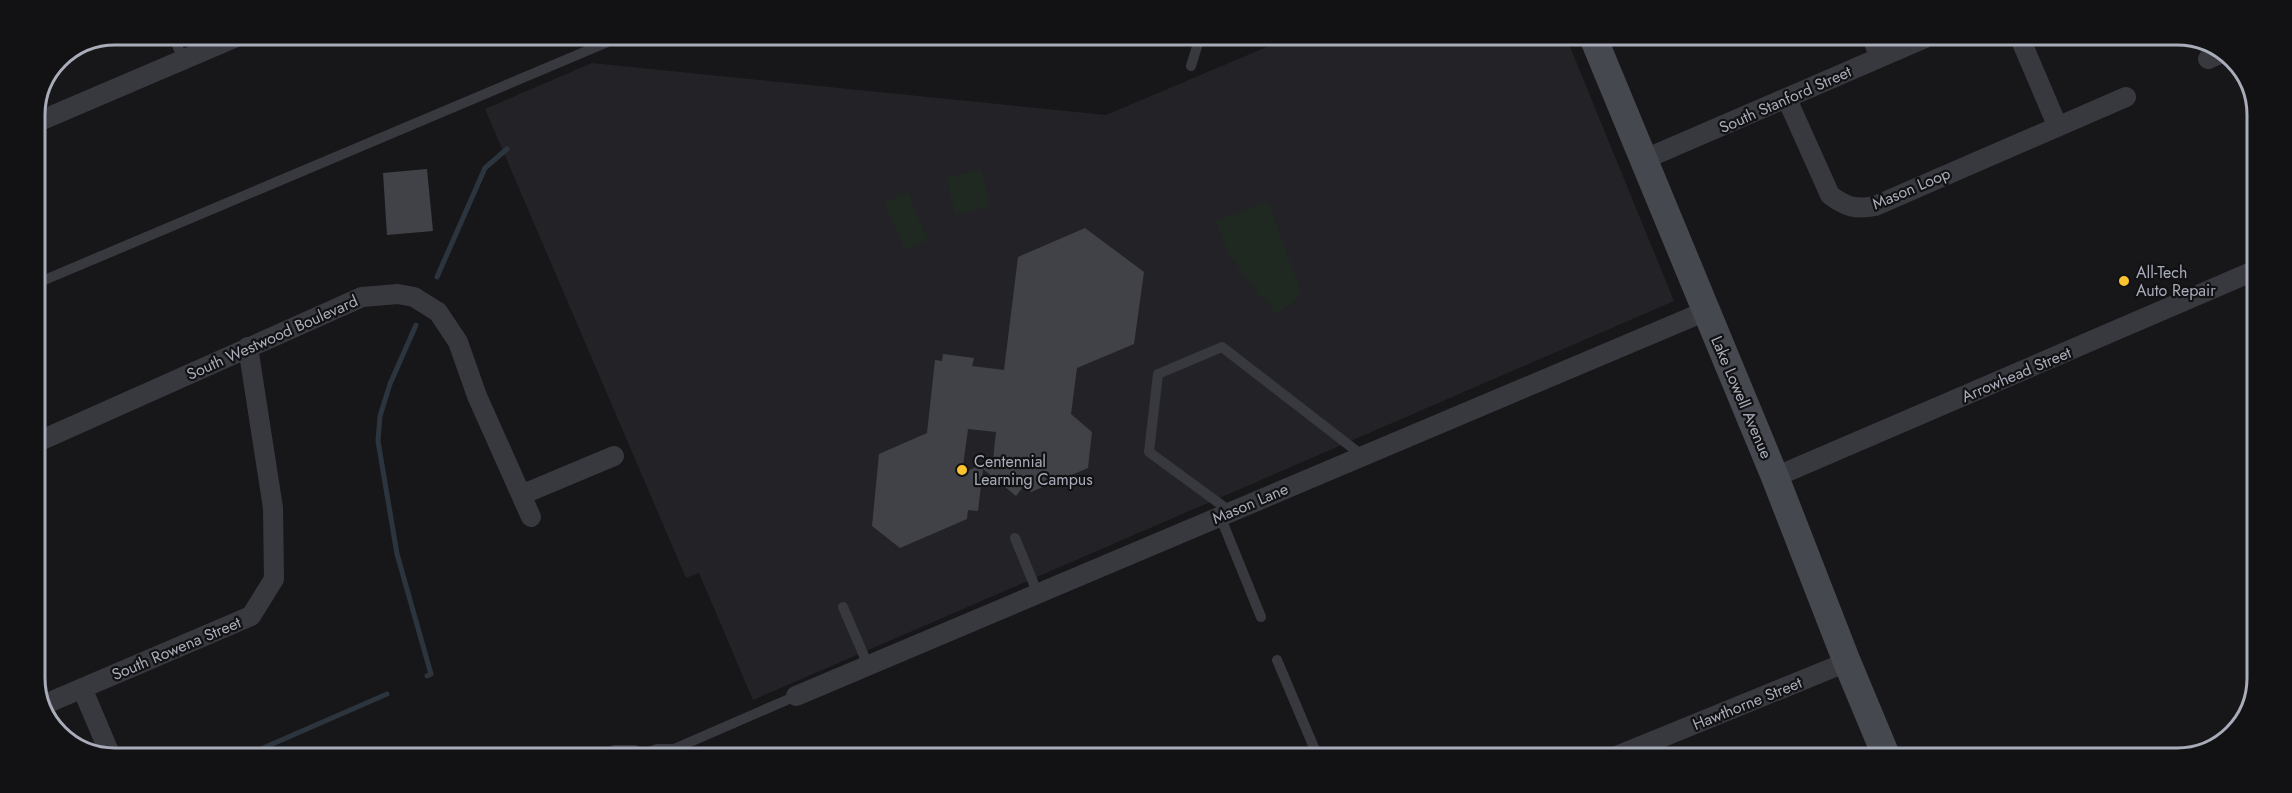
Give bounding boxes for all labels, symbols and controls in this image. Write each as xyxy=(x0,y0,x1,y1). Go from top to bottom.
street label: South Stanford Street xyxy=(1715,60,1855,139)
street label: Mason Loop xyxy=(1869,162,1954,215)
place label: All-Tech Auto Repair xyxy=(2136,261,2216,302)
marker: All-Tech Auto Repair xyxy=(2117,274,2131,288)
street label: South Westwood Boulevard xyxy=(183,289,361,386)
street label: Lake Lowell Avenue xyxy=(1705,332,1778,462)
street label: Arrowhead Street xyxy=(1958,341,2075,408)
place label: Centennial Learning Campus xyxy=(974,450,1093,491)
marker: Centennial Learning Campus xyxy=(955,463,969,477)
street label: Mason Lane xyxy=(1209,477,1292,530)
street label: South Rowena Street xyxy=(108,611,245,686)
street label: Hawthorne Street xyxy=(1689,671,1805,736)

